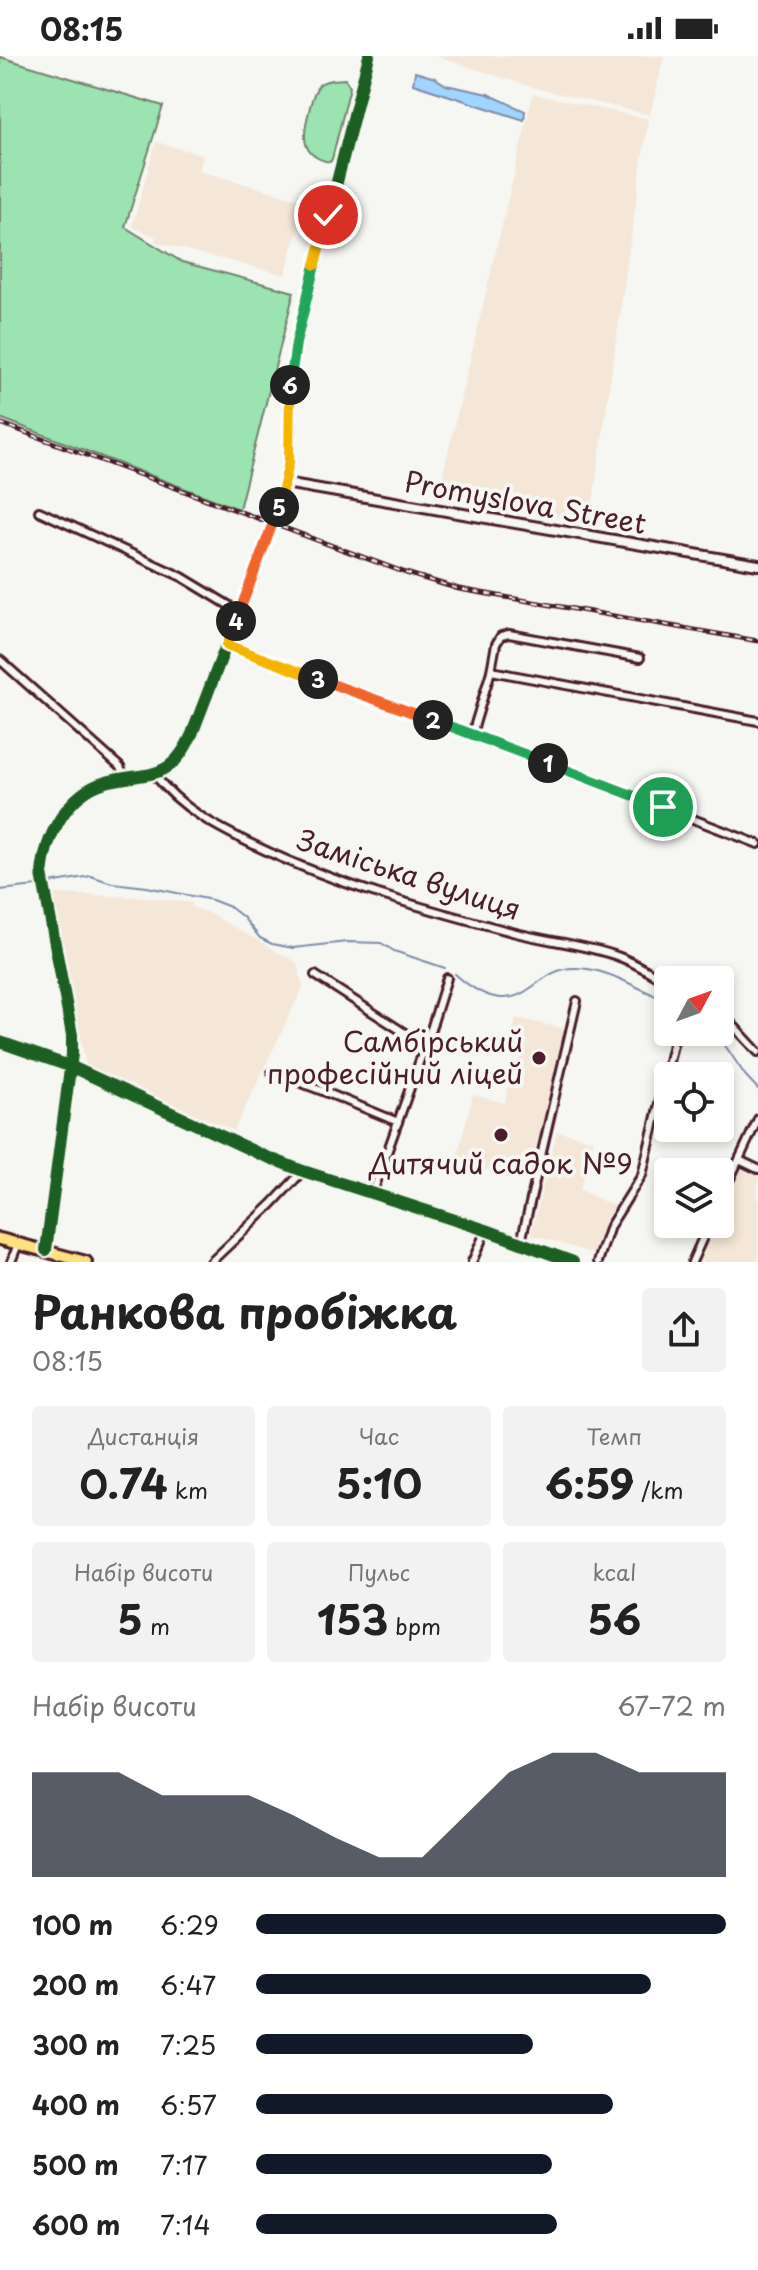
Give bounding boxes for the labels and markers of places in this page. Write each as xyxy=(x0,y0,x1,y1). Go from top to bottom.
pin xyxy=(294,181,362,249)
pin: 6 xyxy=(270,365,310,405)
pin: 5 xyxy=(259,487,299,527)
pin: 4 xyxy=(216,601,256,641)
pin: 3 xyxy=(298,659,338,699)
pin: 2 xyxy=(413,700,453,740)
pin: 1 xyxy=(528,743,568,783)
pin xyxy=(629,773,697,841)
place label: Самбірський професійний ліцей xyxy=(267,1019,523,1094)
marker: Самбірський професійний ліцей xyxy=(530,1049,548,1067)
marker: Дитячий садок №9 xyxy=(492,1126,510,1144)
place label: Дитячий садок №9 xyxy=(368,1141,633,1184)

